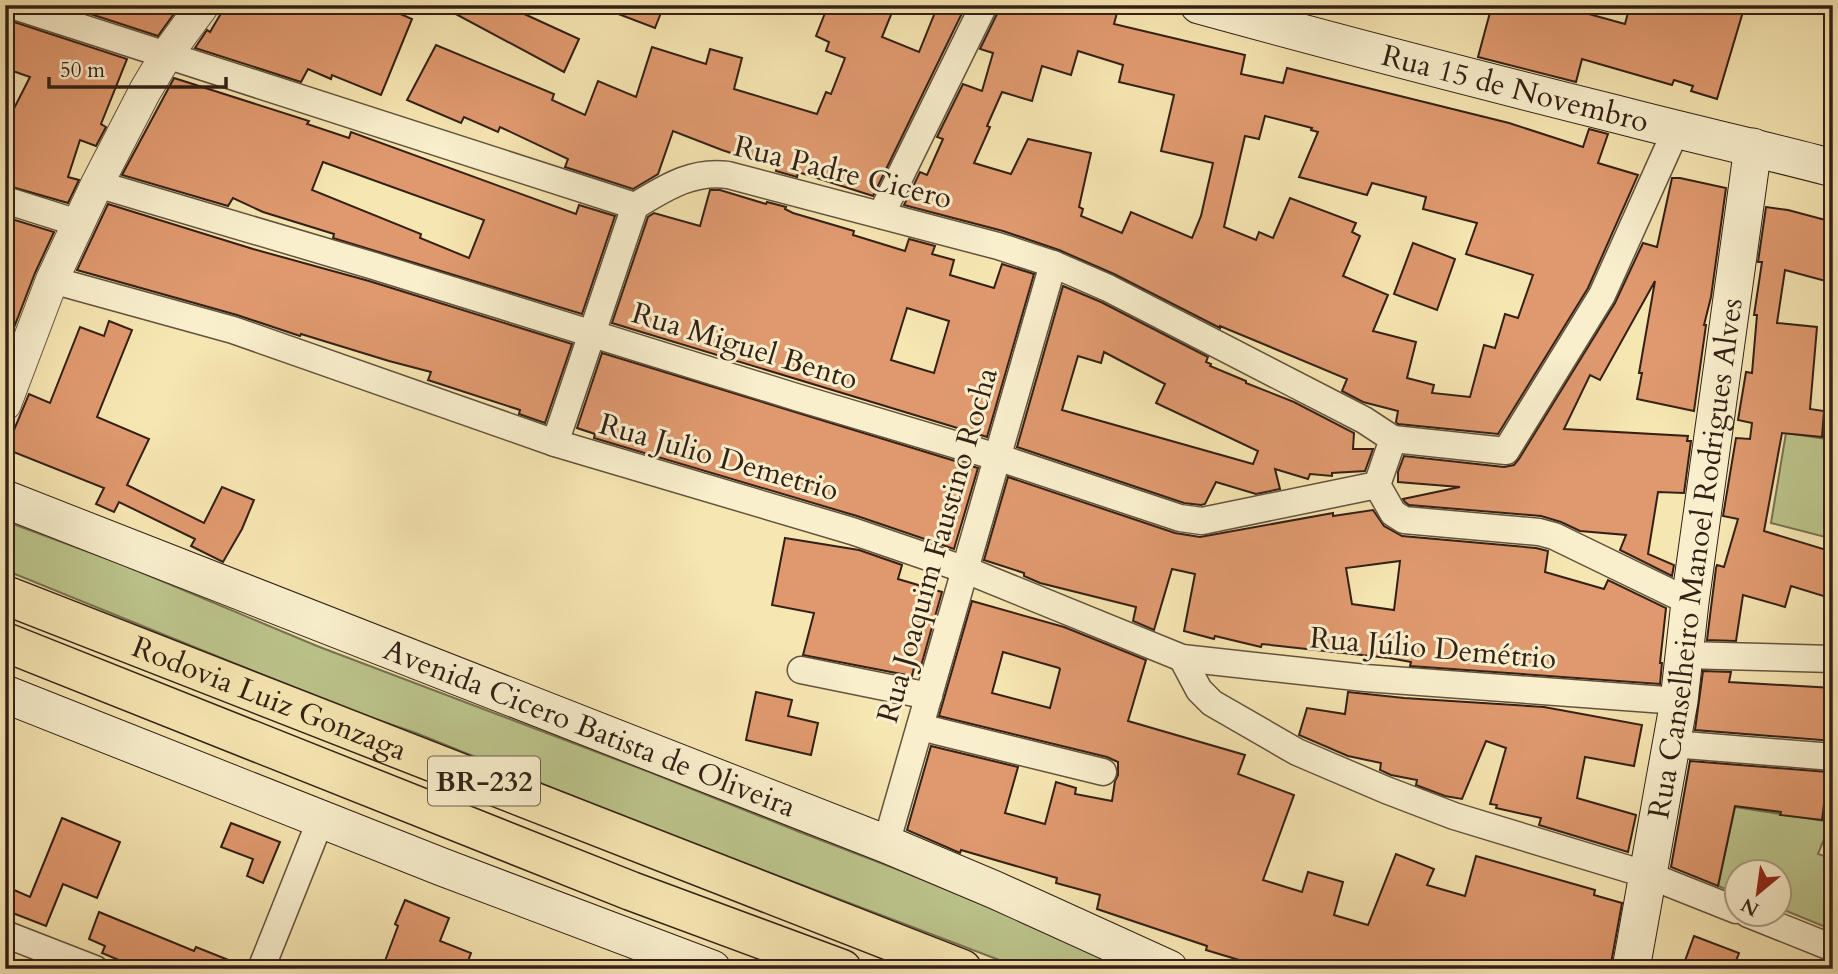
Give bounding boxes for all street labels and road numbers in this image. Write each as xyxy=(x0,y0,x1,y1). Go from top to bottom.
street label: Rua 15 de Novembro xyxy=(1377,35,1653,143)
street label: Rua Padre Cicero xyxy=(730,126,956,219)
street label: Rua Miguel Bento xyxy=(627,293,863,400)
street label: Rua Canselheiro Manoel Rodrigues Alves xyxy=(1638,295,1753,822)
street label: Rua Joaquim Faustino Rocha xyxy=(867,363,1008,728)
street label: Rua Julio Demetrio xyxy=(594,404,843,511)
street label: Rua Júlio Demétrio xyxy=(1308,617,1558,680)
street label: Rodovia Luiz Gonzaga xyxy=(126,627,413,771)
street label: Avenida Cicero Batista de Oliveira xyxy=(378,629,802,828)
road number: BR-232 xyxy=(428,756,540,806)

